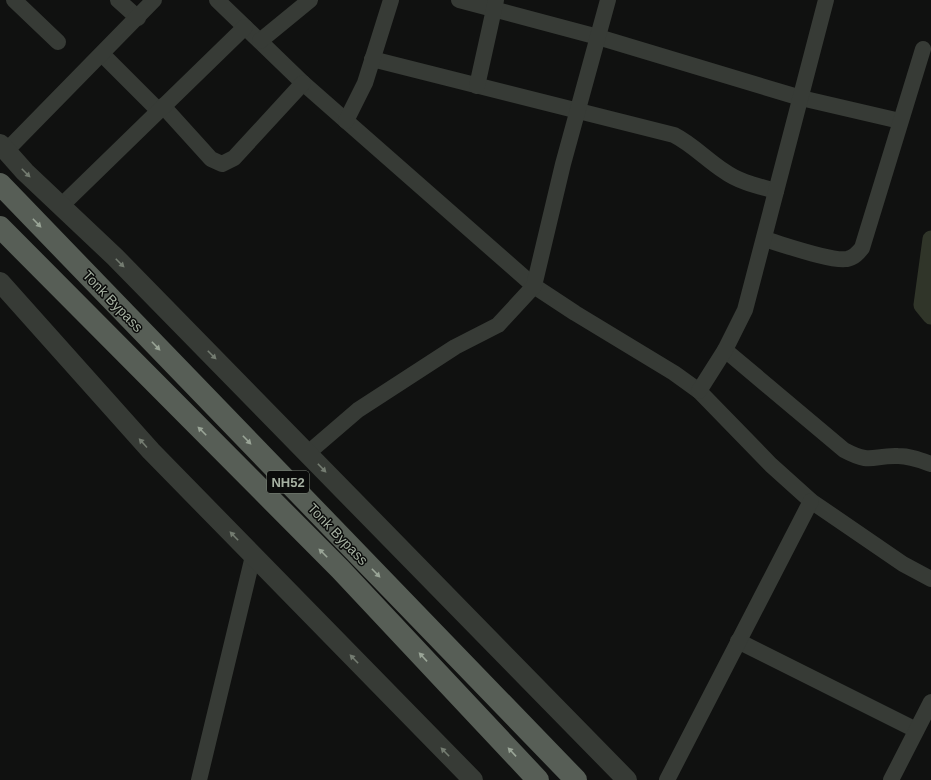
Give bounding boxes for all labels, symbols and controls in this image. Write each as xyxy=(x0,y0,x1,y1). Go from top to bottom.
one-way arrow xyxy=(21,168,31,178)
one-way arrow xyxy=(32,218,42,228)
one-way arrow xyxy=(115,258,125,268)
street label: Tonk Bypass xyxy=(80,267,146,335)
one-way arrow xyxy=(151,341,161,351)
one-way arrow xyxy=(207,350,217,360)
one-way arrow xyxy=(197,426,207,436)
one-way arrow xyxy=(242,435,251,445)
one-way arrow xyxy=(139,438,148,448)
one-way arrow xyxy=(318,463,327,473)
road number: NH52 xyxy=(267,471,309,493)
street label: Tonk Bypass xyxy=(305,500,371,568)
one-way arrow xyxy=(229,531,239,541)
one-way arrow xyxy=(318,548,328,558)
one-way arrow xyxy=(371,568,381,578)
one-way arrow xyxy=(418,652,427,662)
one-way arrow xyxy=(350,654,359,664)
one-way arrow xyxy=(440,747,450,757)
one-way arrow xyxy=(508,747,517,756)

